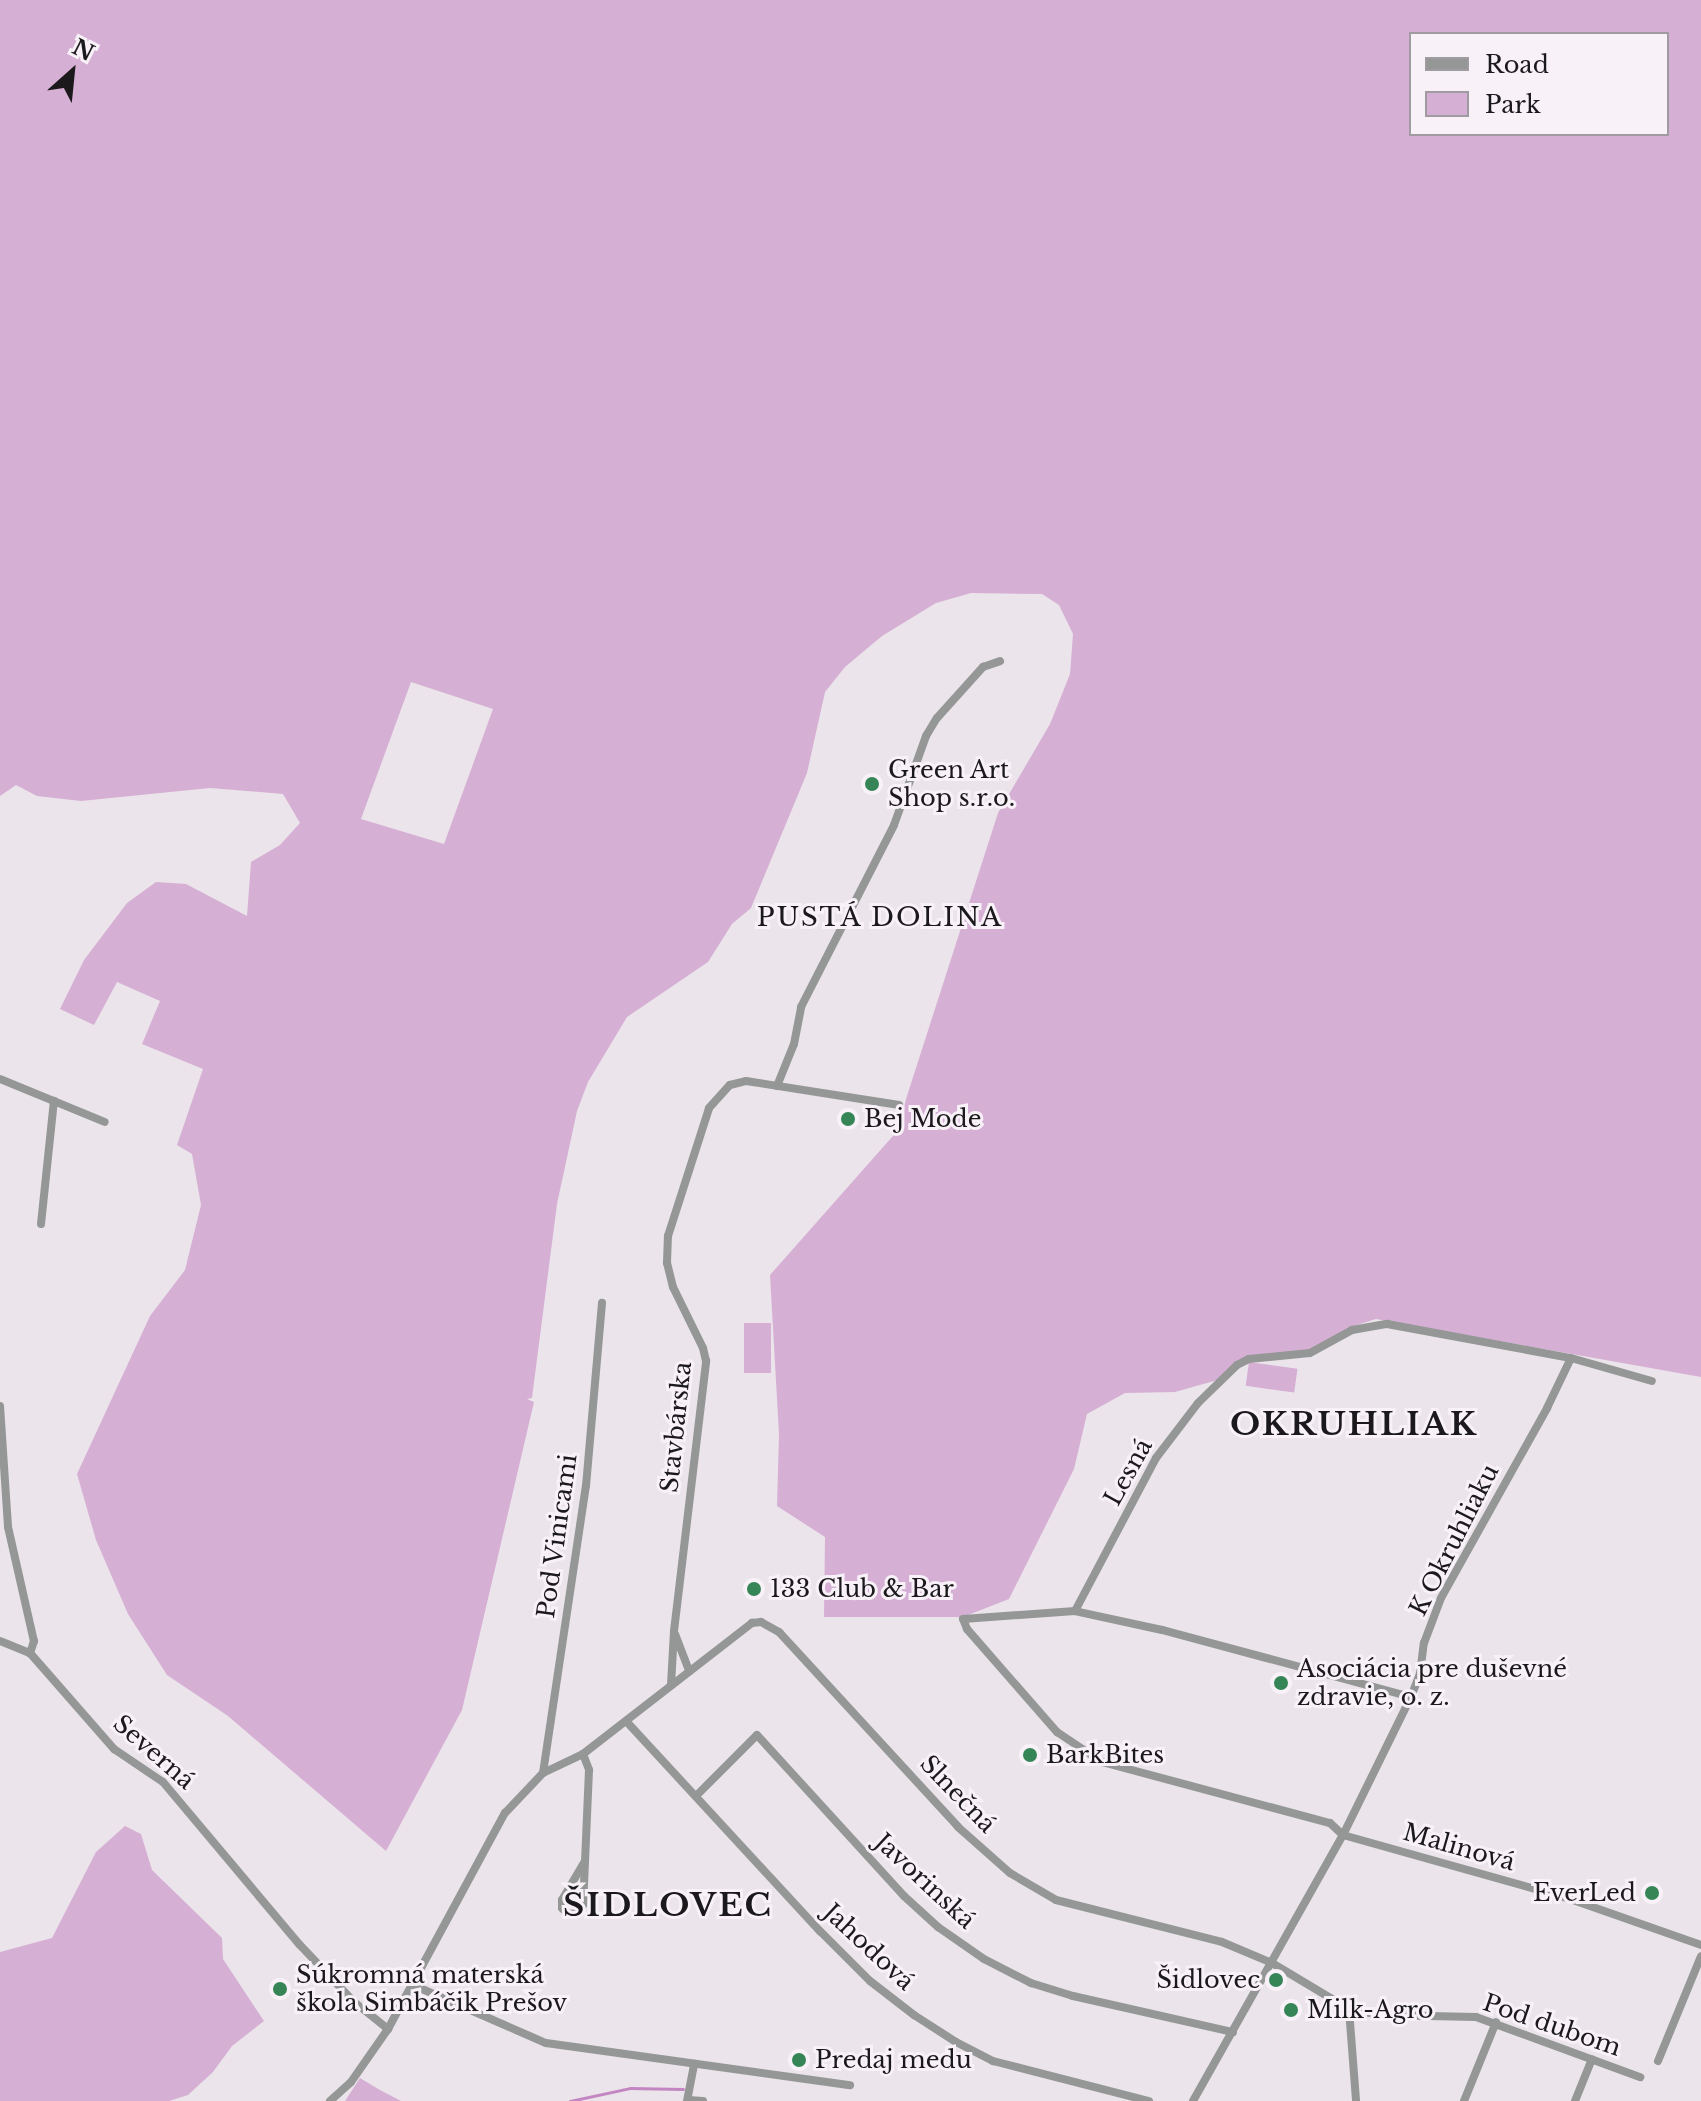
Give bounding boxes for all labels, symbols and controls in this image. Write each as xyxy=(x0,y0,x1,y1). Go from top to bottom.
north arrow xyxy=(32,32,112,112)
legend xyxy=(1409,32,1669,136)
text: N xyxy=(68,33,98,67)
text: Road xyxy=(1485,50,1549,79)
text: Park xyxy=(1485,90,1541,119)
place label: Green Art Shop s.r.o. xyxy=(888,756,1015,812)
marker: Green Art Shop s.r.o. xyxy=(863,775,881,793)
district label: PUSTÁ DOLINA xyxy=(756,902,1004,934)
place label: Bej Mode xyxy=(864,1105,982,1133)
marker: Bej Mode xyxy=(839,1110,857,1128)
street label: Stavbárska xyxy=(655,1360,697,1494)
district label: OKRUHLIAK xyxy=(1230,1405,1478,1443)
street label: Lesná xyxy=(1098,1434,1158,1510)
street label: Pod Vinicami xyxy=(531,1452,583,1620)
street label: K Okruhliaku xyxy=(1403,1459,1505,1621)
place label: 133 Club & Bar xyxy=(770,1575,954,1603)
marker: 133 Club & Bar xyxy=(745,1580,763,1598)
place label: Asociácia pre duševné zdravie, o. z. xyxy=(1297,1655,1567,1711)
marker: Asociácia pre duševné zdravie, o. z. xyxy=(1272,1674,1290,1692)
street label: Severná xyxy=(108,1709,200,1795)
place label: BarkBites xyxy=(1046,1741,1164,1769)
marker: BarkBites xyxy=(1021,1746,1039,1764)
street label: Slnečná xyxy=(914,1749,1002,1839)
street label: Malinová xyxy=(1400,1817,1518,1877)
street label: Javorinská xyxy=(869,1827,981,1935)
place label: EverLed xyxy=(1533,1879,1636,1907)
marker: EverLed xyxy=(1643,1884,1661,1902)
district label: ŠIDLOVEC xyxy=(563,1886,773,1924)
street label: Jahodová xyxy=(818,1898,920,1996)
place label: Súkromná materská škola Simbáčik Prešov xyxy=(296,1961,568,2017)
place label: Šidlovec xyxy=(1156,1966,1260,1994)
marker: Šidlovec xyxy=(1267,1971,1285,1989)
marker: Súkromná materská škola Simbáčik Prešov xyxy=(271,1980,289,1998)
street label: Pod dubom xyxy=(1479,1988,1625,2062)
place label: Milk-Agro xyxy=(1307,1996,1433,2024)
marker: Milk-Agro xyxy=(1282,2001,1300,2019)
place label: Predaj medu xyxy=(815,2046,972,2074)
marker: Predaj medu xyxy=(790,2051,808,2069)

